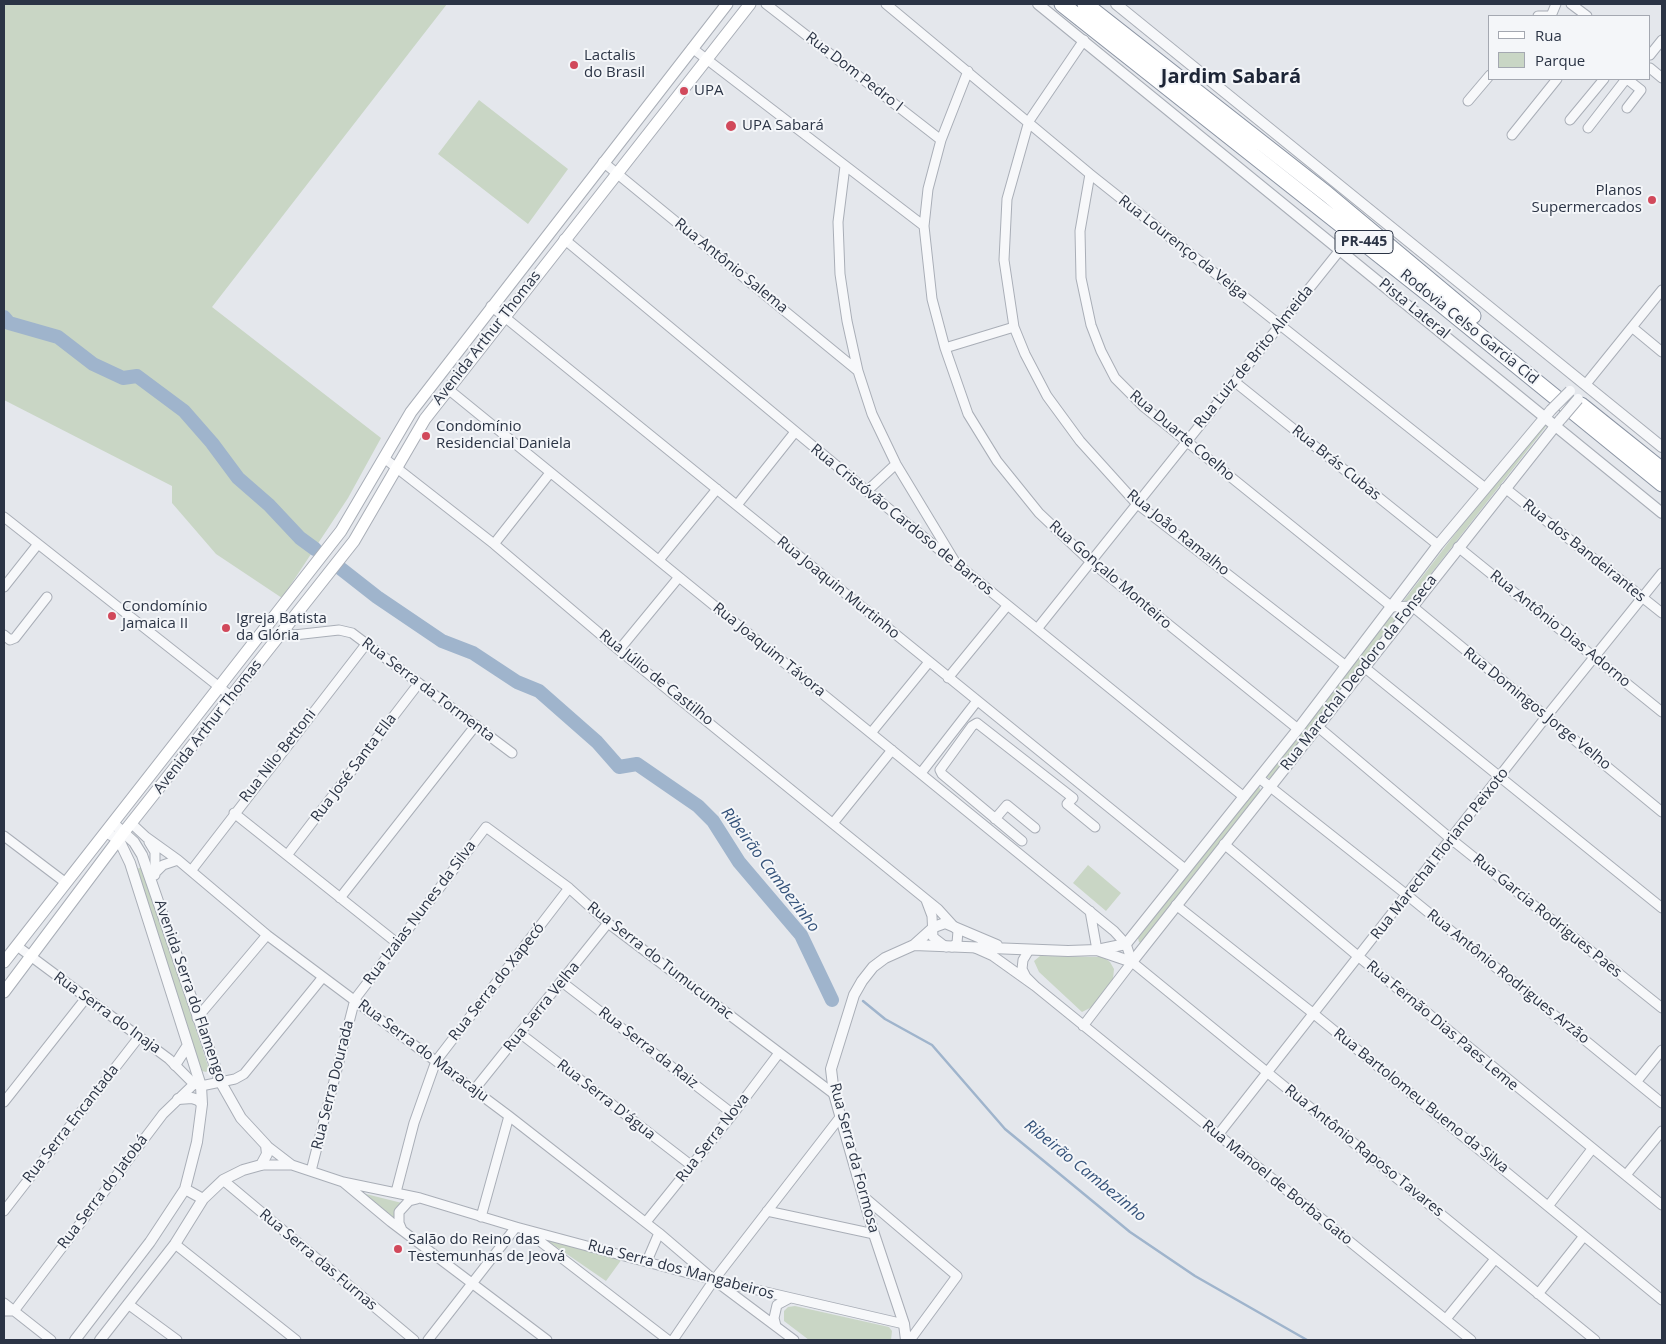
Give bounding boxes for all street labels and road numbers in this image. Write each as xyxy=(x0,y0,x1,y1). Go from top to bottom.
street label: Rua Dom Pedro I xyxy=(802,29,906,115)
street label: Rua Lourenço da Veiga xyxy=(1115,192,1251,304)
street label: Rua Antônio Salema xyxy=(671,215,791,317)
road number: PR-445 xyxy=(1335,230,1393,253)
street label: Rodovia Celso Garcia Cid xyxy=(1396,266,1542,388)
street label: Avenida Arthur Thomas xyxy=(429,267,545,409)
street label: Pista Lateral xyxy=(1375,275,1453,343)
street label: Rua Luiz de Brito Almeida xyxy=(1191,282,1317,432)
street label: Rua Duarte Coelho xyxy=(1126,387,1238,485)
street label: Rua Brás Cubas xyxy=(1288,422,1384,504)
street label: Rua Cristóvão Cardoso de Barros xyxy=(807,440,997,600)
street label: Rua João Ramalho xyxy=(1123,486,1233,580)
street label: Rua dos Bandeirantes xyxy=(1519,496,1649,606)
street label: Rua Gonçalo Monteiro xyxy=(1045,517,1175,633)
street label: Rua Joaquin Murtinho xyxy=(773,533,903,643)
street label: Rua Antônio Dias Adorno xyxy=(1486,567,1634,691)
street label: Rua Marechal Deodoro da Fonseca xyxy=(1277,572,1441,774)
street label: Rua Joaquim Távora xyxy=(709,599,829,701)
street label: Rua Júlio de Castilho xyxy=(595,626,717,730)
street label: Rua Serra da Tormenta xyxy=(358,634,498,746)
street label: Rua Domingos Jorge Velho xyxy=(1460,644,1614,774)
street label: Avenida Arthur Thomas xyxy=(150,656,266,798)
street label: Rua Nilo Bettoni xyxy=(236,706,320,806)
street label: Rua José Santa Ella xyxy=(307,710,401,826)
street label: Rua Marechal Floriano Peixoto xyxy=(1367,765,1513,943)
street label: Rua Izaias Nunes da Silva xyxy=(360,837,480,989)
street label: Rua Garcia Rodrigues Paes xyxy=(1469,850,1625,982)
street label: Avenida Serra do Flamengo xyxy=(150,898,230,1084)
street label: Rua Serra do Tumucumac xyxy=(583,898,737,1024)
street label: Rua Antônio Rodrigues Arzão xyxy=(1423,906,1593,1048)
street label: Rua Serra do Xapecó xyxy=(445,919,549,1045)
street label: Rua Fernão Dias Paes Leme xyxy=(1362,957,1522,1095)
street label: Rua Serra Velha xyxy=(500,958,584,1056)
street label: Rua Serra do Inaja xyxy=(50,968,164,1058)
street label: Rua Serra do Maracaju xyxy=(354,996,492,1106)
street label: Rua Serra da Raiz xyxy=(595,1003,701,1093)
street label: Rua Serra Dourada xyxy=(308,1018,358,1152)
street label: Rua Bartolomeu Bueno da Silva xyxy=(1330,1025,1512,1177)
street label: Rua Serra D'água xyxy=(553,1056,659,1144)
street label: Rua Serra Encantada xyxy=(19,1061,123,1187)
street label: Rua Serra da Formosa xyxy=(825,1081,883,1235)
street label: Rua Antônio Raposo Tavares xyxy=(1281,1081,1447,1221)
street label: Rua Serra Nova xyxy=(673,1090,753,1186)
street label: Rua Manoel de Borba Gato xyxy=(1198,1117,1356,1249)
street label: Rua Serra do Jatobá xyxy=(54,1131,152,1253)
street label: Rua Serra das Furnas xyxy=(255,1205,381,1315)
street label: Rua Serra dos Mangabeiros xyxy=(586,1236,776,1304)

